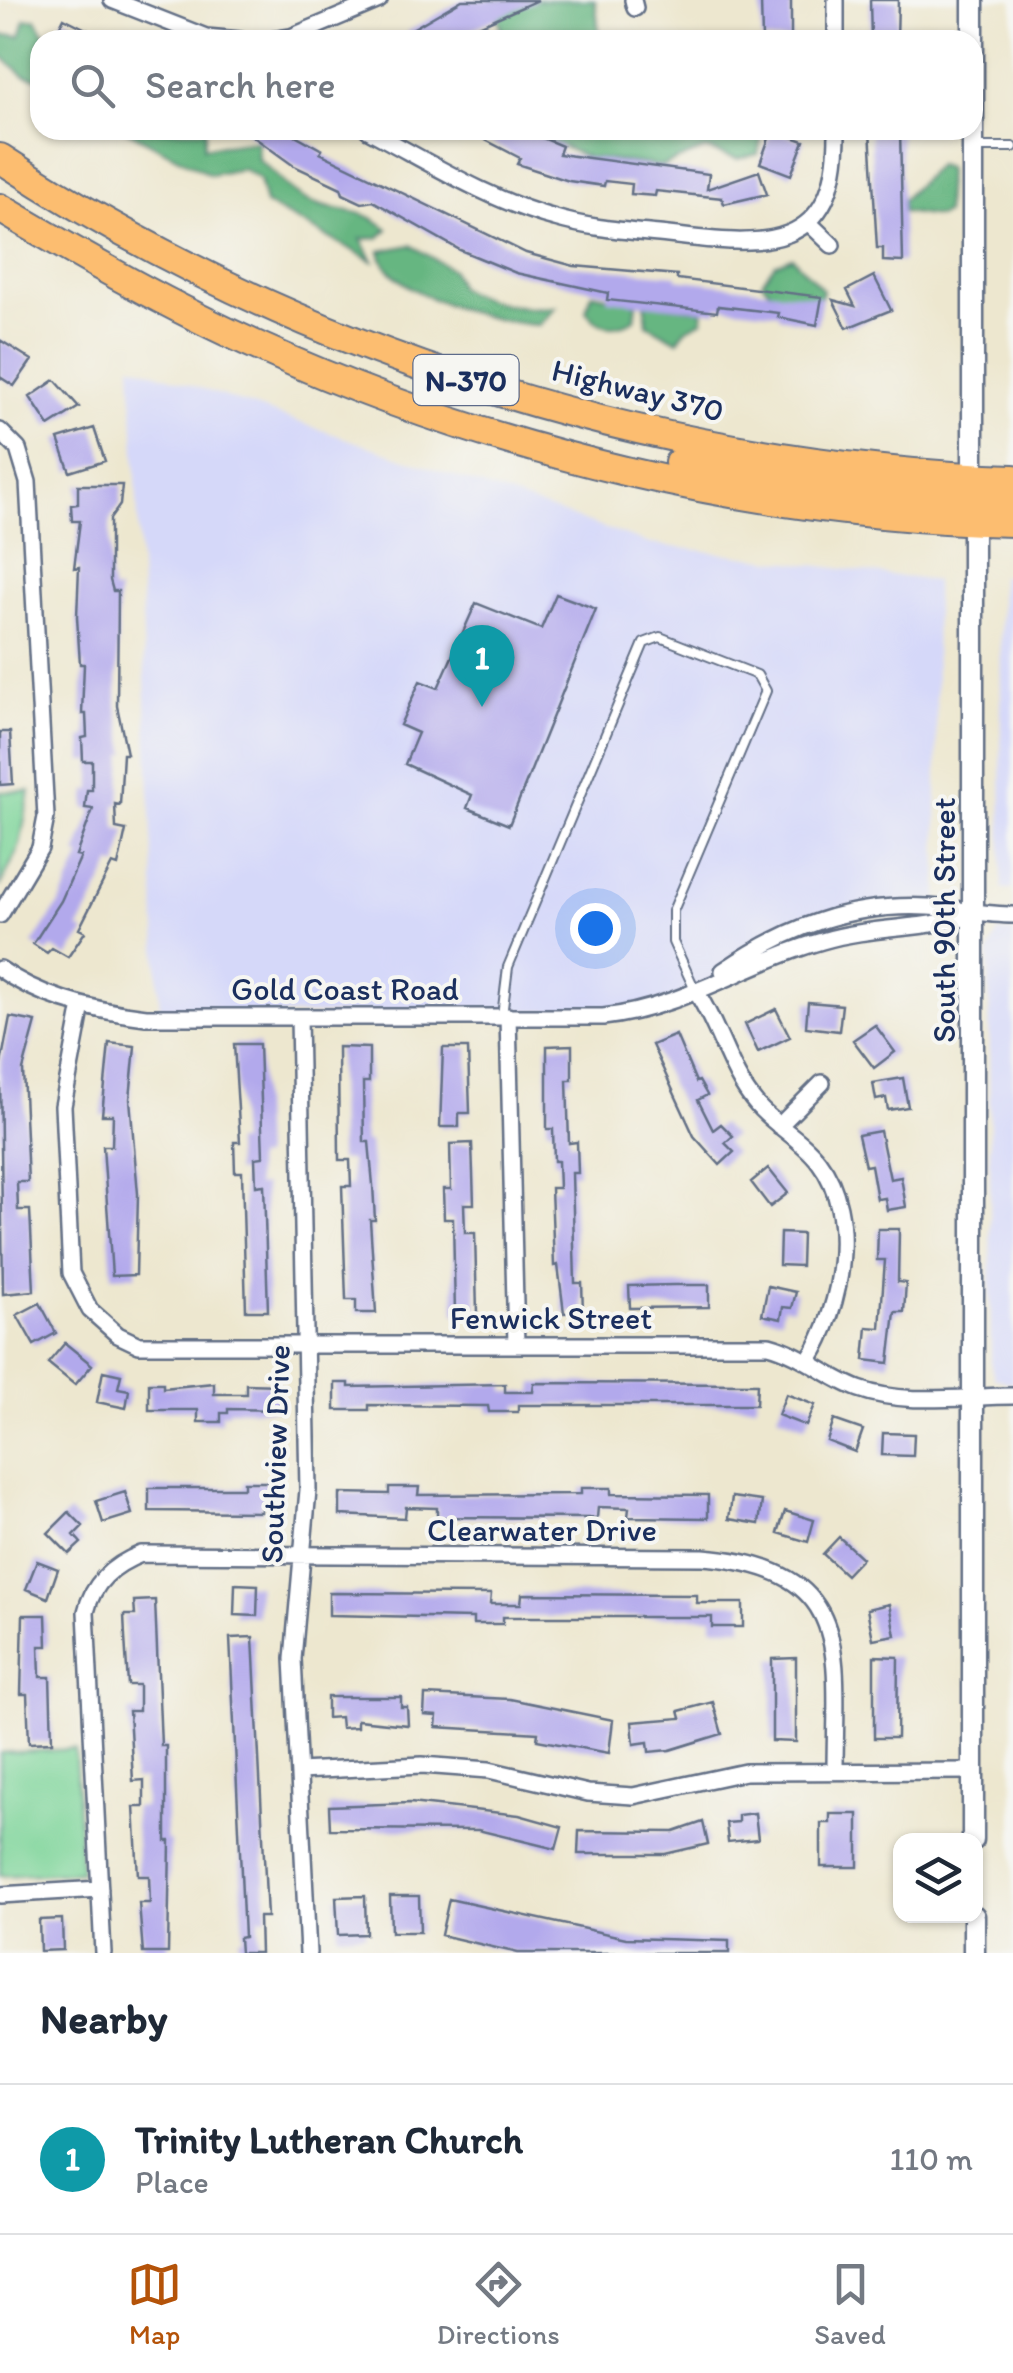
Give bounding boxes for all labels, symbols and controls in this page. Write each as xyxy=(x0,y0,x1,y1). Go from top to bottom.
search box xyxy=(30,30,983,140)
icon: search xyxy=(65,58,120,113)
text: Search here xyxy=(145,62,336,108)
street label: Highway 370 xyxy=(548,350,728,430)
road number: N-370 xyxy=(414,355,518,405)
pin: 1 xyxy=(450,624,514,707)
street label: South 90th Street xyxy=(925,797,963,1043)
your location xyxy=(570,903,621,954)
street label: Gold Coast Road xyxy=(231,970,459,1008)
street label: Fenwick Street xyxy=(450,1299,652,1337)
street label: Southview Drive xyxy=(252,1344,298,1564)
street label: Clearwater Drive xyxy=(427,1511,657,1549)
map controls xyxy=(893,1833,983,1923)
button: layers xyxy=(893,1833,983,1923)
text: Nearby xyxy=(40,1993,167,2044)
text: Trinity Lutheran Church xyxy=(135,2117,523,2163)
text: 1 xyxy=(65,2140,80,2178)
text: 110 m xyxy=(889,2140,973,2178)
text: Place xyxy=(135,2163,209,2201)
tab: Map xyxy=(127,2257,182,2351)
tab: Directions xyxy=(437,2257,560,2351)
tab: Saved xyxy=(814,2257,886,2351)

